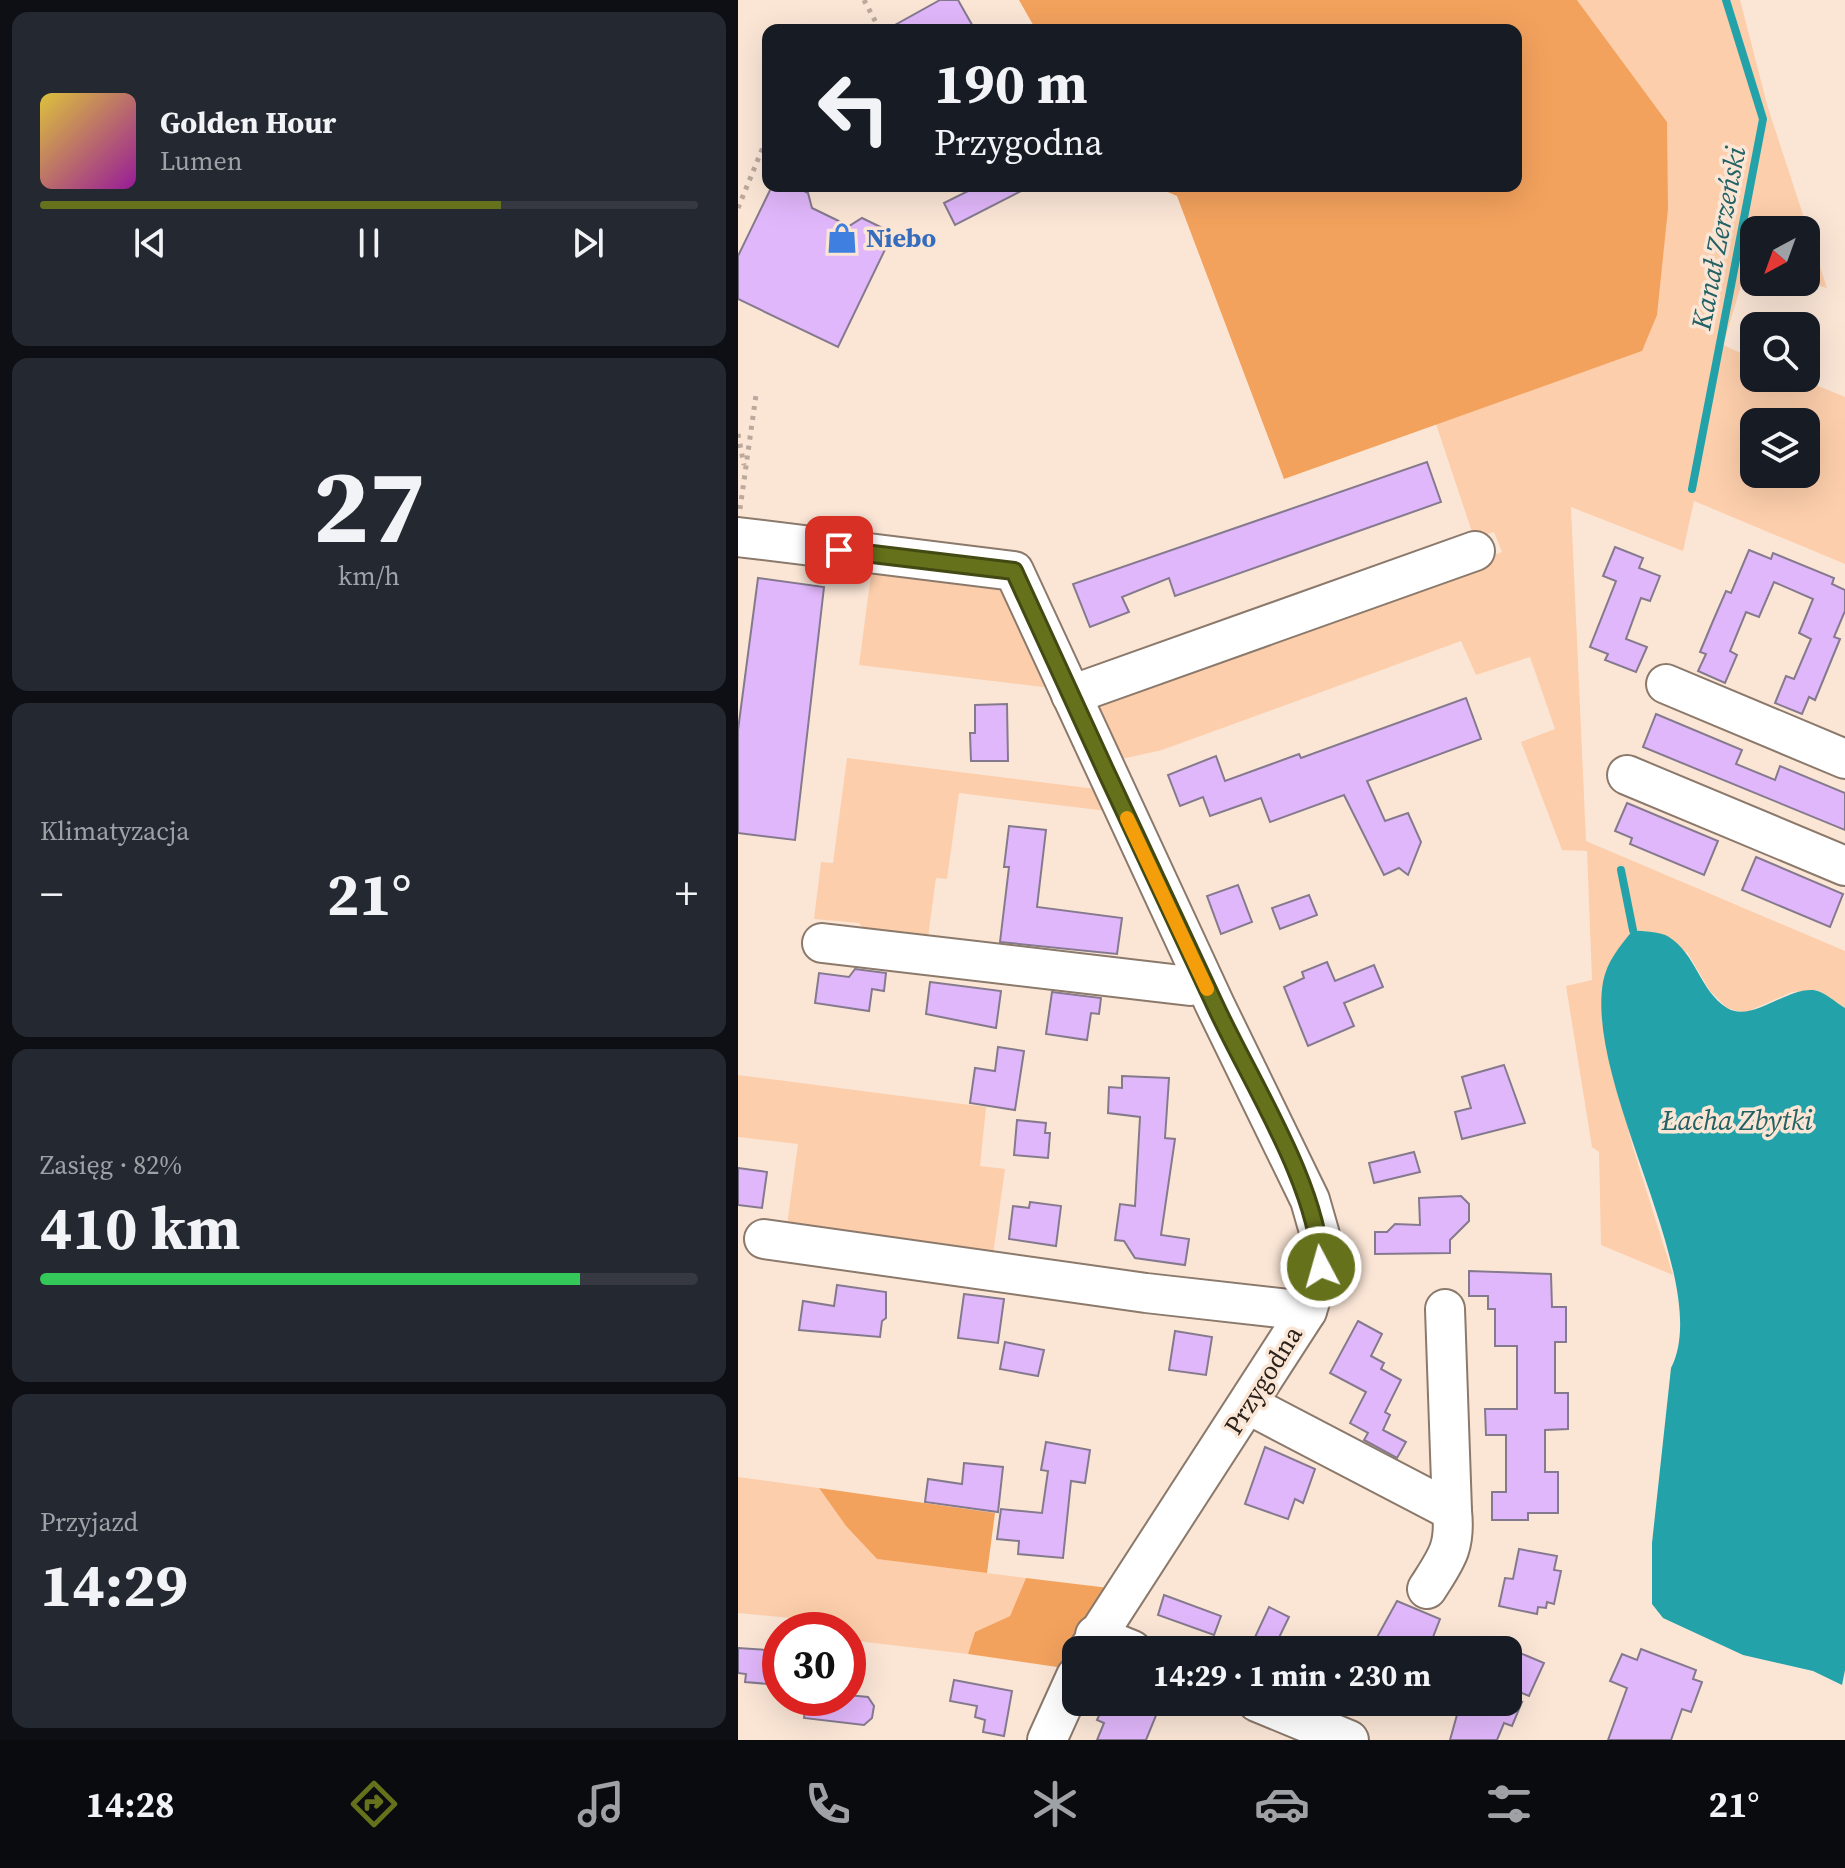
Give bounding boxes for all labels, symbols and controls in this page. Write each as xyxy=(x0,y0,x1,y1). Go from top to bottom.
text: 190 m xyxy=(934,45,1088,122)
icon: left xyxy=(802,56,906,160)
text: Golden Hour xyxy=(160,102,336,143)
text: Przygodna xyxy=(934,118,1103,167)
text: Lumen xyxy=(160,143,242,179)
water label: Kanał Zerzeński xyxy=(1681,143,1755,334)
north arrow xyxy=(1740,216,1820,296)
map controls xyxy=(1740,216,1820,488)
place label: Niebo xyxy=(866,220,936,256)
icon: previous xyxy=(128,221,172,265)
icon: pause xyxy=(347,221,391,265)
icon: next xyxy=(566,221,610,265)
shop icon: Niebo xyxy=(825,221,859,255)
button: search xyxy=(1740,312,1820,392)
button: layers xyxy=(1740,408,1820,488)
text: 27 xyxy=(313,434,425,577)
pin xyxy=(805,516,873,584)
icon: arrive xyxy=(817,528,861,572)
text: km/h xyxy=(338,558,400,594)
text: Klimatyzacja xyxy=(40,813,189,849)
text: 21° xyxy=(327,853,411,935)
text: − xyxy=(40,863,63,924)
text: + xyxy=(675,863,698,924)
water label: Łacha Zbytki xyxy=(1661,1101,1813,1139)
text: Zasięg · 82% xyxy=(40,1147,182,1183)
text: 410 km xyxy=(40,1187,241,1269)
position arrow xyxy=(1279,1225,1363,1309)
street label: Przygodna xyxy=(1215,1318,1311,1441)
text: Przyjazd xyxy=(40,1504,138,1540)
text: 14:29 xyxy=(40,1544,188,1626)
speed limit sign: 30 xyxy=(762,1612,866,1716)
text: 14:29 · 1 min · 230 m xyxy=(1153,1655,1431,1696)
icon: directions xyxy=(346,1776,402,1832)
icon: music xyxy=(573,1776,629,1832)
icon: phone xyxy=(800,1776,856,1832)
icon: climate xyxy=(1027,1776,1083,1832)
icon: car xyxy=(1254,1776,1310,1832)
icon: filters xyxy=(1481,1776,1537,1832)
text: 14:28 xyxy=(86,1780,174,1829)
text: 21° xyxy=(1709,1780,1759,1829)

